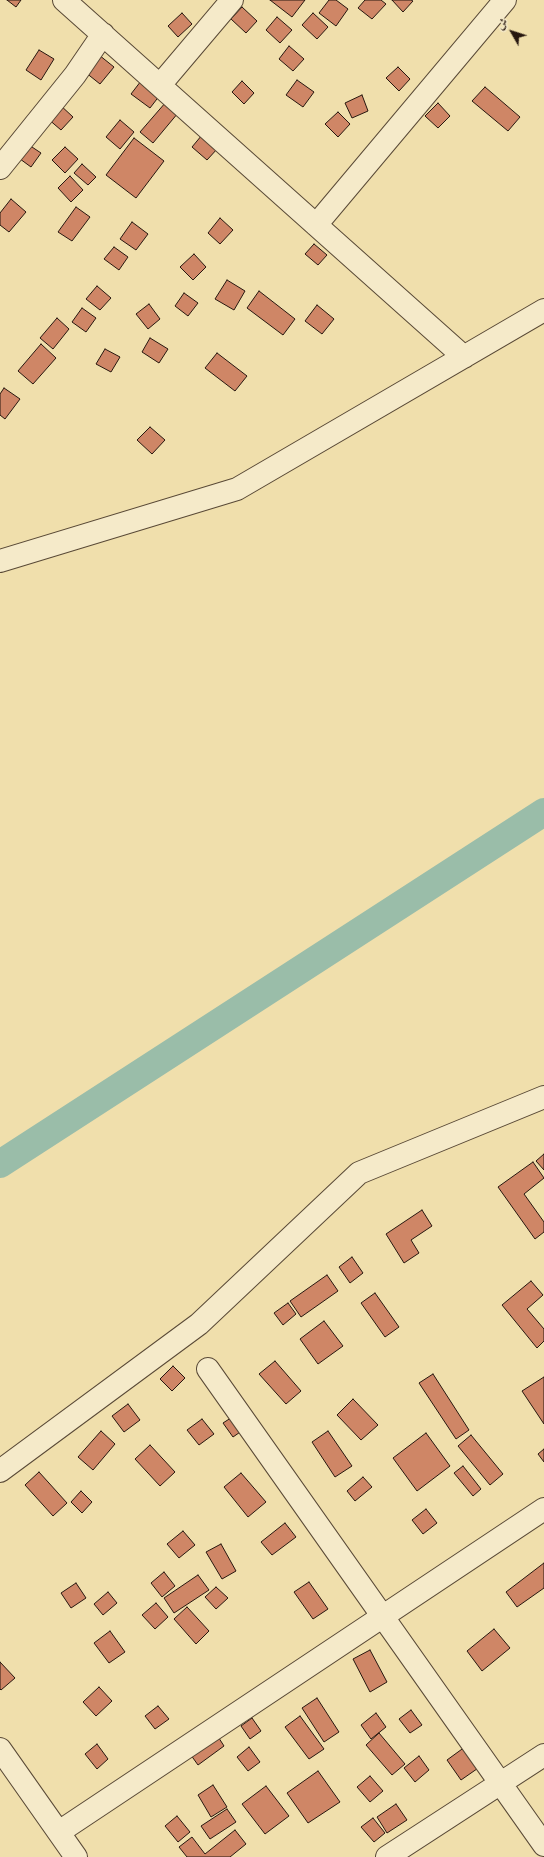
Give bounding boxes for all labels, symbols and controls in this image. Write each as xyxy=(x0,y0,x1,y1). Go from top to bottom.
north arrow xyxy=(492,12,532,52)
text: ش xyxy=(494,16,511,32)

